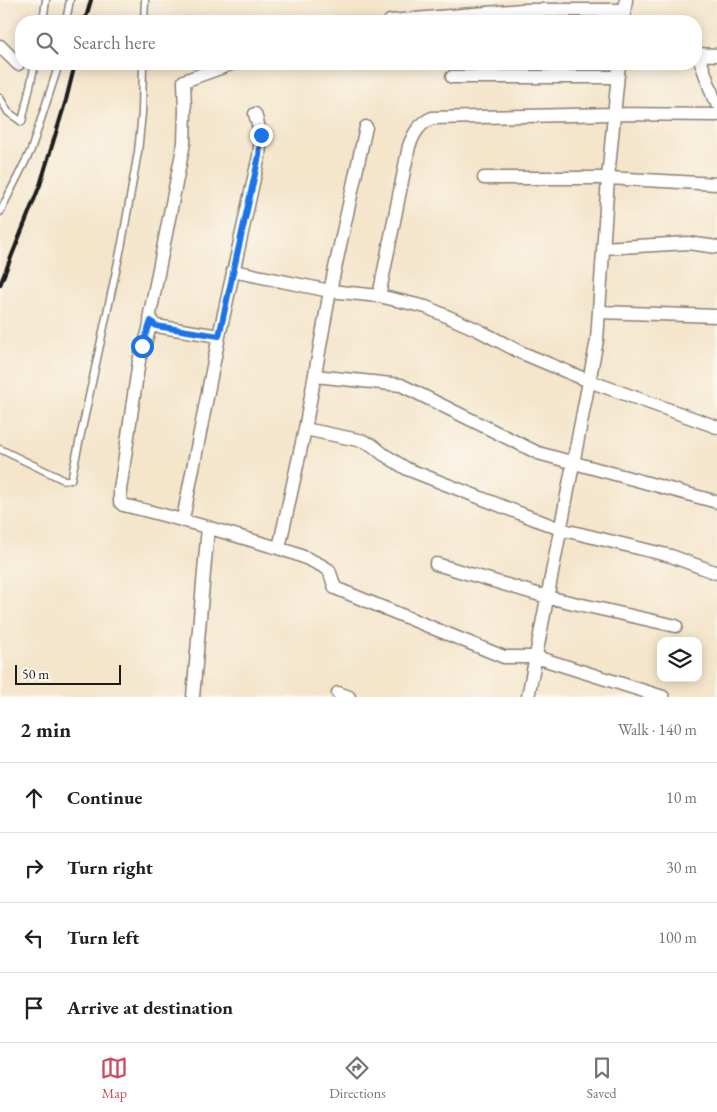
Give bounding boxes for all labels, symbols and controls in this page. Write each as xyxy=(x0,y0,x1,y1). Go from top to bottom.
search box xyxy=(15,15,702,70)
icon: search xyxy=(33,29,61,57)
text: Search here xyxy=(73,30,155,55)
route end xyxy=(250,124,273,147)
route start xyxy=(131,335,154,358)
map controls xyxy=(657,637,702,682)
button: layers xyxy=(657,637,702,682)
scale bar xyxy=(15,662,121,685)
text: 50 m xyxy=(22,665,49,683)
text: 2 min xyxy=(20,716,71,743)
text: Walk · 140 m xyxy=(618,719,697,740)
icon: ahead xyxy=(20,784,48,812)
text: Continue xyxy=(67,785,142,810)
text: 10 m xyxy=(666,787,697,808)
icon: right xyxy=(20,854,48,882)
text: Turn right xyxy=(67,855,153,880)
text: 30 m xyxy=(666,857,697,878)
icon: left xyxy=(20,924,48,952)
text: Turn left xyxy=(67,925,139,950)
text: 100 m xyxy=(658,927,697,948)
icon: arrive xyxy=(20,994,48,1022)
text: Arrive at destination xyxy=(67,995,233,1020)
tab: Map xyxy=(100,1054,128,1102)
tab: Directions xyxy=(329,1054,386,1102)
tab: Saved xyxy=(587,1054,617,1102)

